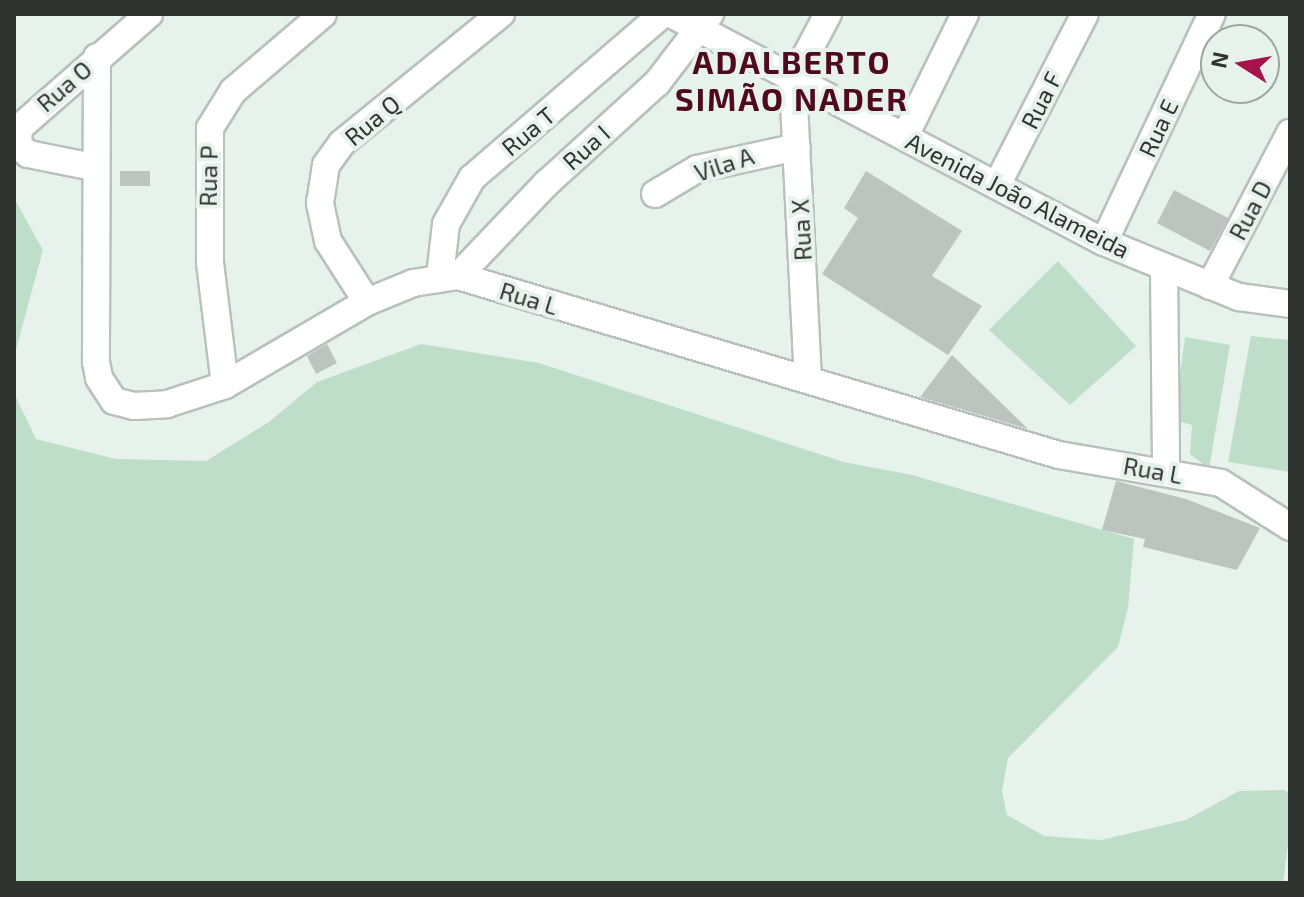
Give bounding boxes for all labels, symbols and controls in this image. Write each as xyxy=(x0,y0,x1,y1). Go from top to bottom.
north arrow xyxy=(1200,24,1280,104)
district label: ADALBERTO SIMÃO NADER xyxy=(675,43,909,118)
text: N xyxy=(1204,50,1233,70)
street label: Rua O xyxy=(31,54,97,118)
street label: Rua F xyxy=(1015,67,1067,133)
street label: Rua Q xyxy=(339,89,405,151)
street label: Rua E xyxy=(1132,95,1184,161)
street label: Rua T xyxy=(495,100,561,162)
street label: Rua I xyxy=(557,118,615,176)
street label: Avenida João Alameida xyxy=(901,126,1135,264)
street label: Vila A xyxy=(690,141,758,187)
street label: Rua P xyxy=(193,145,223,207)
street label: Rua D xyxy=(1223,175,1277,245)
street label: Rua X xyxy=(785,198,817,262)
street label: Rua L xyxy=(496,276,562,320)
street label: Rua L xyxy=(1121,451,1185,489)

